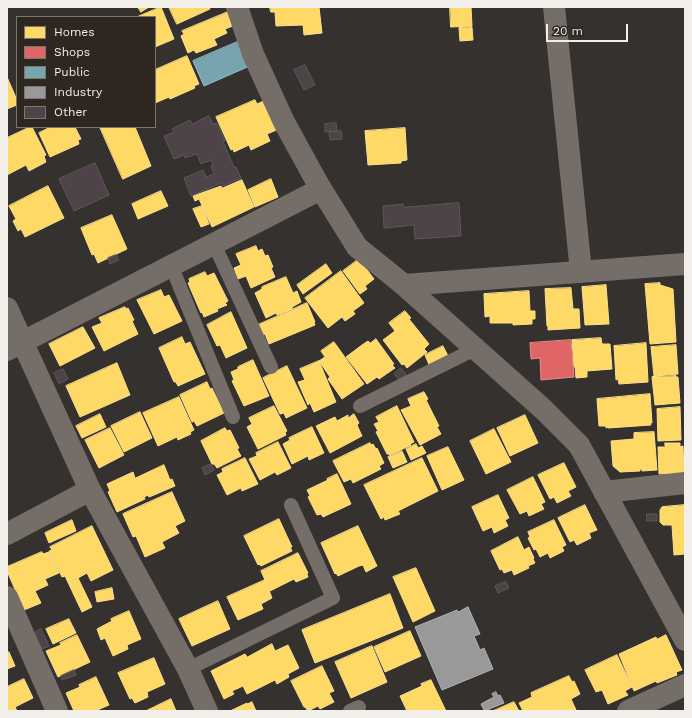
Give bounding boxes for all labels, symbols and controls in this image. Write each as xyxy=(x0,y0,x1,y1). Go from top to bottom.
legend xyxy=(16,16,156,128)
scale bar xyxy=(548,16,630,42)
text: 20 m xyxy=(553,24,583,38)
text: Homes xyxy=(54,25,95,39)
text: Shops xyxy=(54,45,90,59)
text: Public xyxy=(54,65,90,79)
text: Industry xyxy=(54,85,102,99)
text: Other xyxy=(54,105,87,119)

